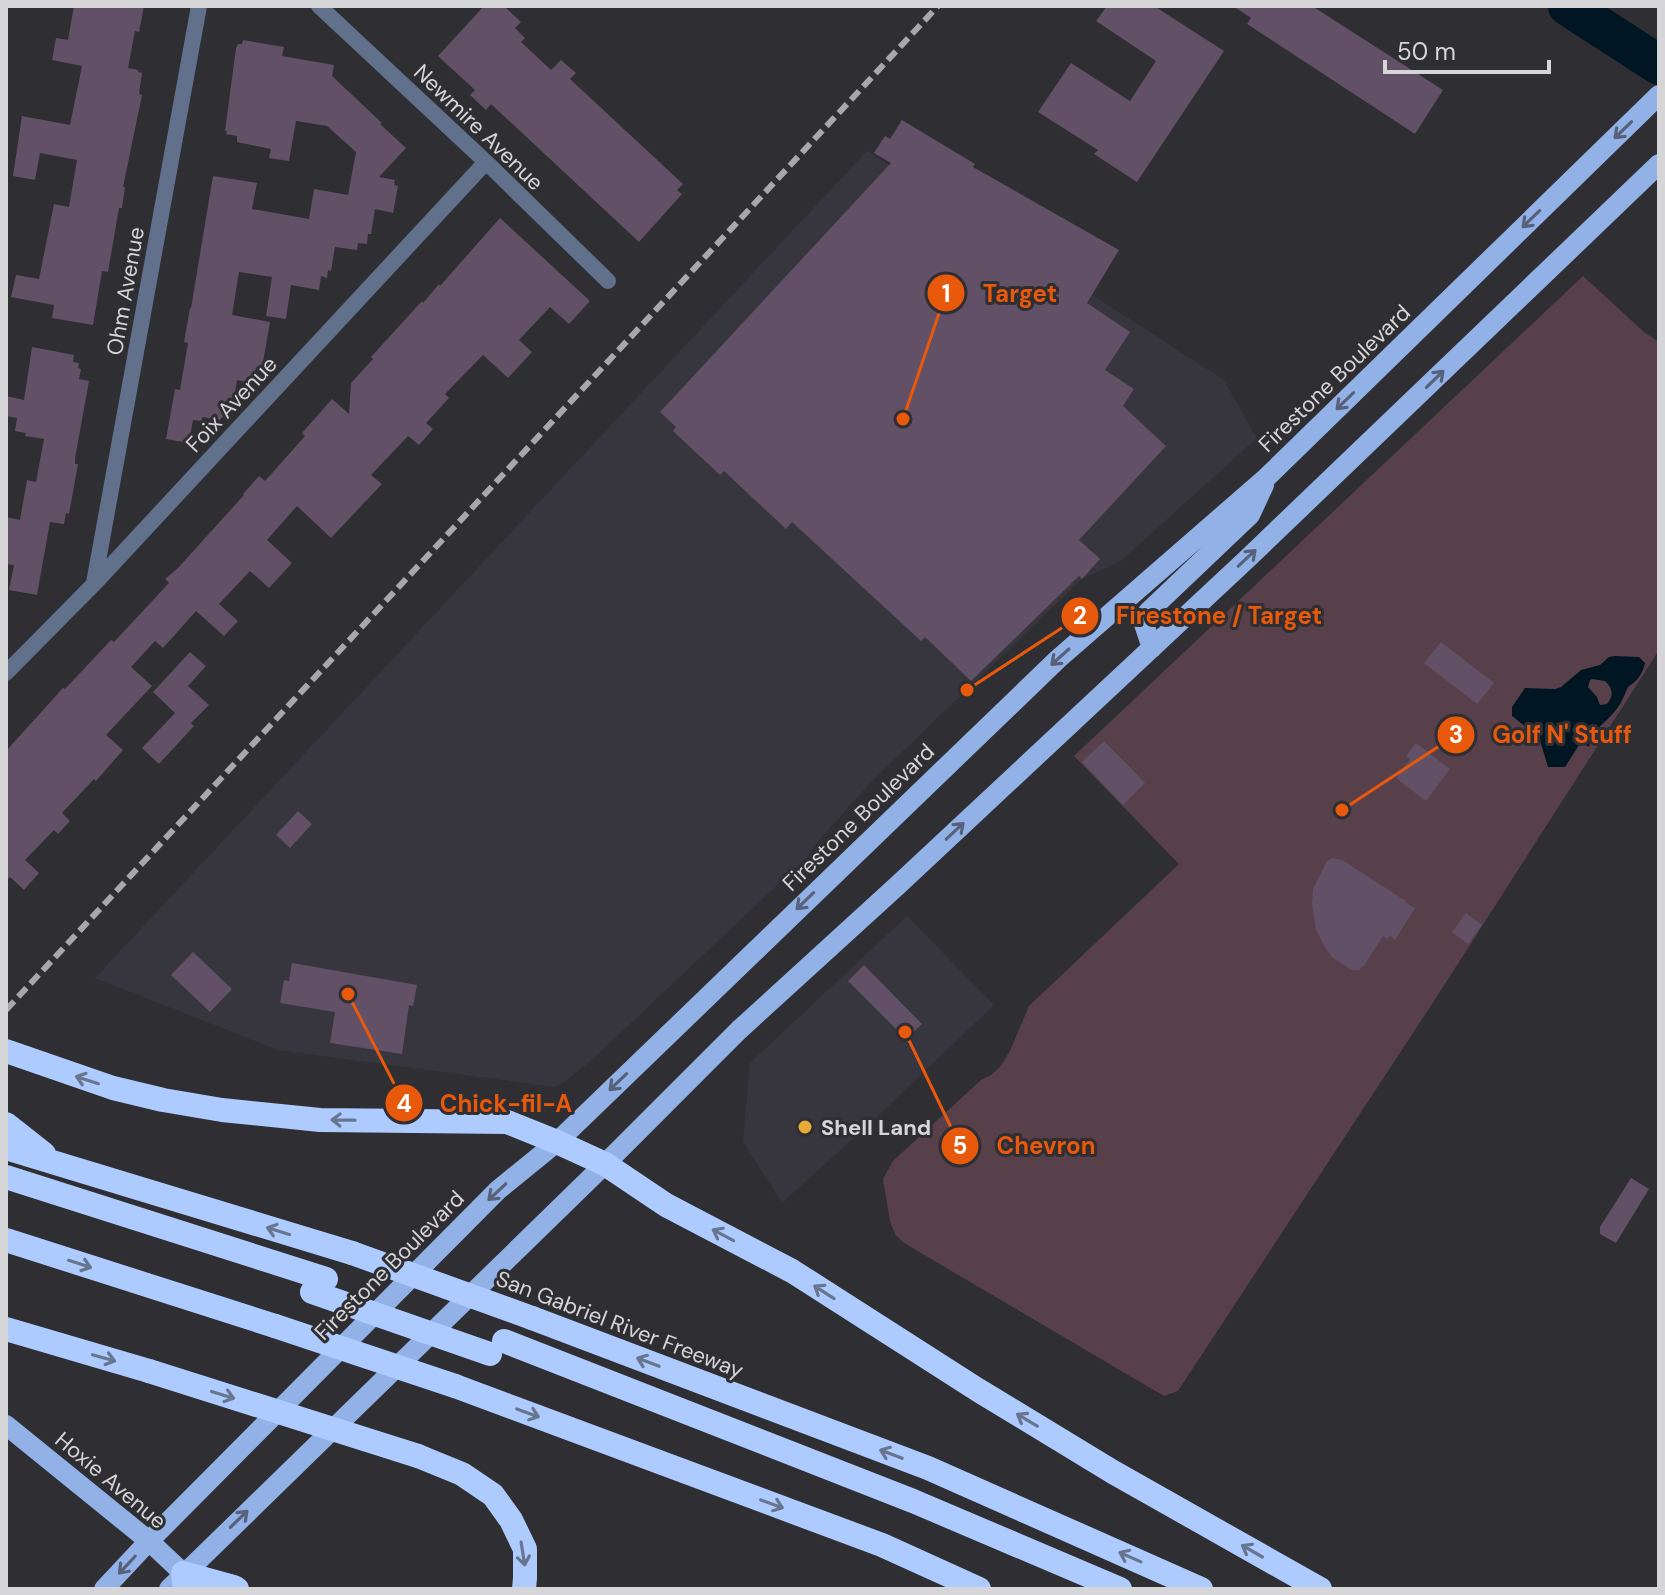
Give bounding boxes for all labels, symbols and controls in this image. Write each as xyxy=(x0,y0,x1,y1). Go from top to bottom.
scale bar xyxy=(1385,24,1549,74)
text: 50 m xyxy=(1397,36,1456,67)
street label: Newmire Avenue xyxy=(408,58,550,197)
one-way arrow xyxy=(1614,120,1633,139)
one-way arrow xyxy=(1522,209,1541,228)
street label: Ohm Avenue xyxy=(100,225,151,358)
callout: Target xyxy=(926,269,1073,317)
text: 1 xyxy=(942,278,950,309)
text: Target xyxy=(983,278,1057,309)
street label: Firestone Boulevard xyxy=(1252,298,1417,458)
street label: Foix Avenue xyxy=(179,350,283,459)
one-way arrow xyxy=(1425,370,1445,389)
one-way arrow xyxy=(1336,391,1355,410)
one-way arrow xyxy=(1237,549,1257,568)
callout: Firestone / Target xyxy=(1060,592,1338,640)
text: 2 xyxy=(1073,600,1087,631)
text: Firestone / Target xyxy=(1116,600,1322,631)
one-way arrow xyxy=(1050,648,1070,667)
callout: Golf N' Stuff xyxy=(1436,711,1648,759)
text: 3 xyxy=(1449,719,1463,750)
text: Golf N' Stuff xyxy=(1492,719,1632,750)
street label: Firestone Boulevard xyxy=(776,737,941,897)
one-way arrow xyxy=(945,822,965,841)
one-way arrow xyxy=(796,891,815,910)
one-way arrow xyxy=(74,1071,99,1086)
one-way arrow xyxy=(609,1072,628,1091)
callout: Chick-fil-A xyxy=(384,1079,588,1127)
text: 4 xyxy=(396,1088,412,1119)
text: Chick-fil-A xyxy=(440,1088,572,1119)
one-way arrow xyxy=(330,1112,357,1128)
place label: Shell Land xyxy=(821,1113,931,1142)
marker: Shell Land xyxy=(796,1118,814,1136)
callout: Chevron xyxy=(940,1122,1111,1170)
text: 5 xyxy=(953,1130,967,1161)
text: Chevron xyxy=(996,1130,1096,1161)
one-way arrow xyxy=(487,1182,507,1200)
street label: Firestone Boulevard xyxy=(308,1184,471,1347)
one-way arrow xyxy=(265,1223,291,1238)
one-way arrow xyxy=(712,1226,735,1242)
one-way arrow xyxy=(67,1257,93,1272)
street label: San Gabriel River Freeway xyxy=(492,1264,748,1385)
one-way arrow xyxy=(813,1283,835,1300)
one-way arrow xyxy=(91,1351,117,1366)
one-way arrow xyxy=(636,1354,661,1368)
one-way arrow xyxy=(211,1388,236,1403)
one-way arrow xyxy=(515,1407,540,1421)
one-way arrow xyxy=(1016,1412,1039,1428)
street label: Hoxie Avenue xyxy=(49,1425,172,1535)
one-way arrow xyxy=(880,1446,904,1460)
one-way arrow xyxy=(759,1498,784,1512)
one-way arrow xyxy=(229,1510,248,1529)
one-way arrow xyxy=(516,1540,531,1566)
one-way arrow xyxy=(1241,1543,1264,1559)
one-way arrow xyxy=(1118,1549,1143,1564)
one-way arrow xyxy=(117,1555,136,1575)

